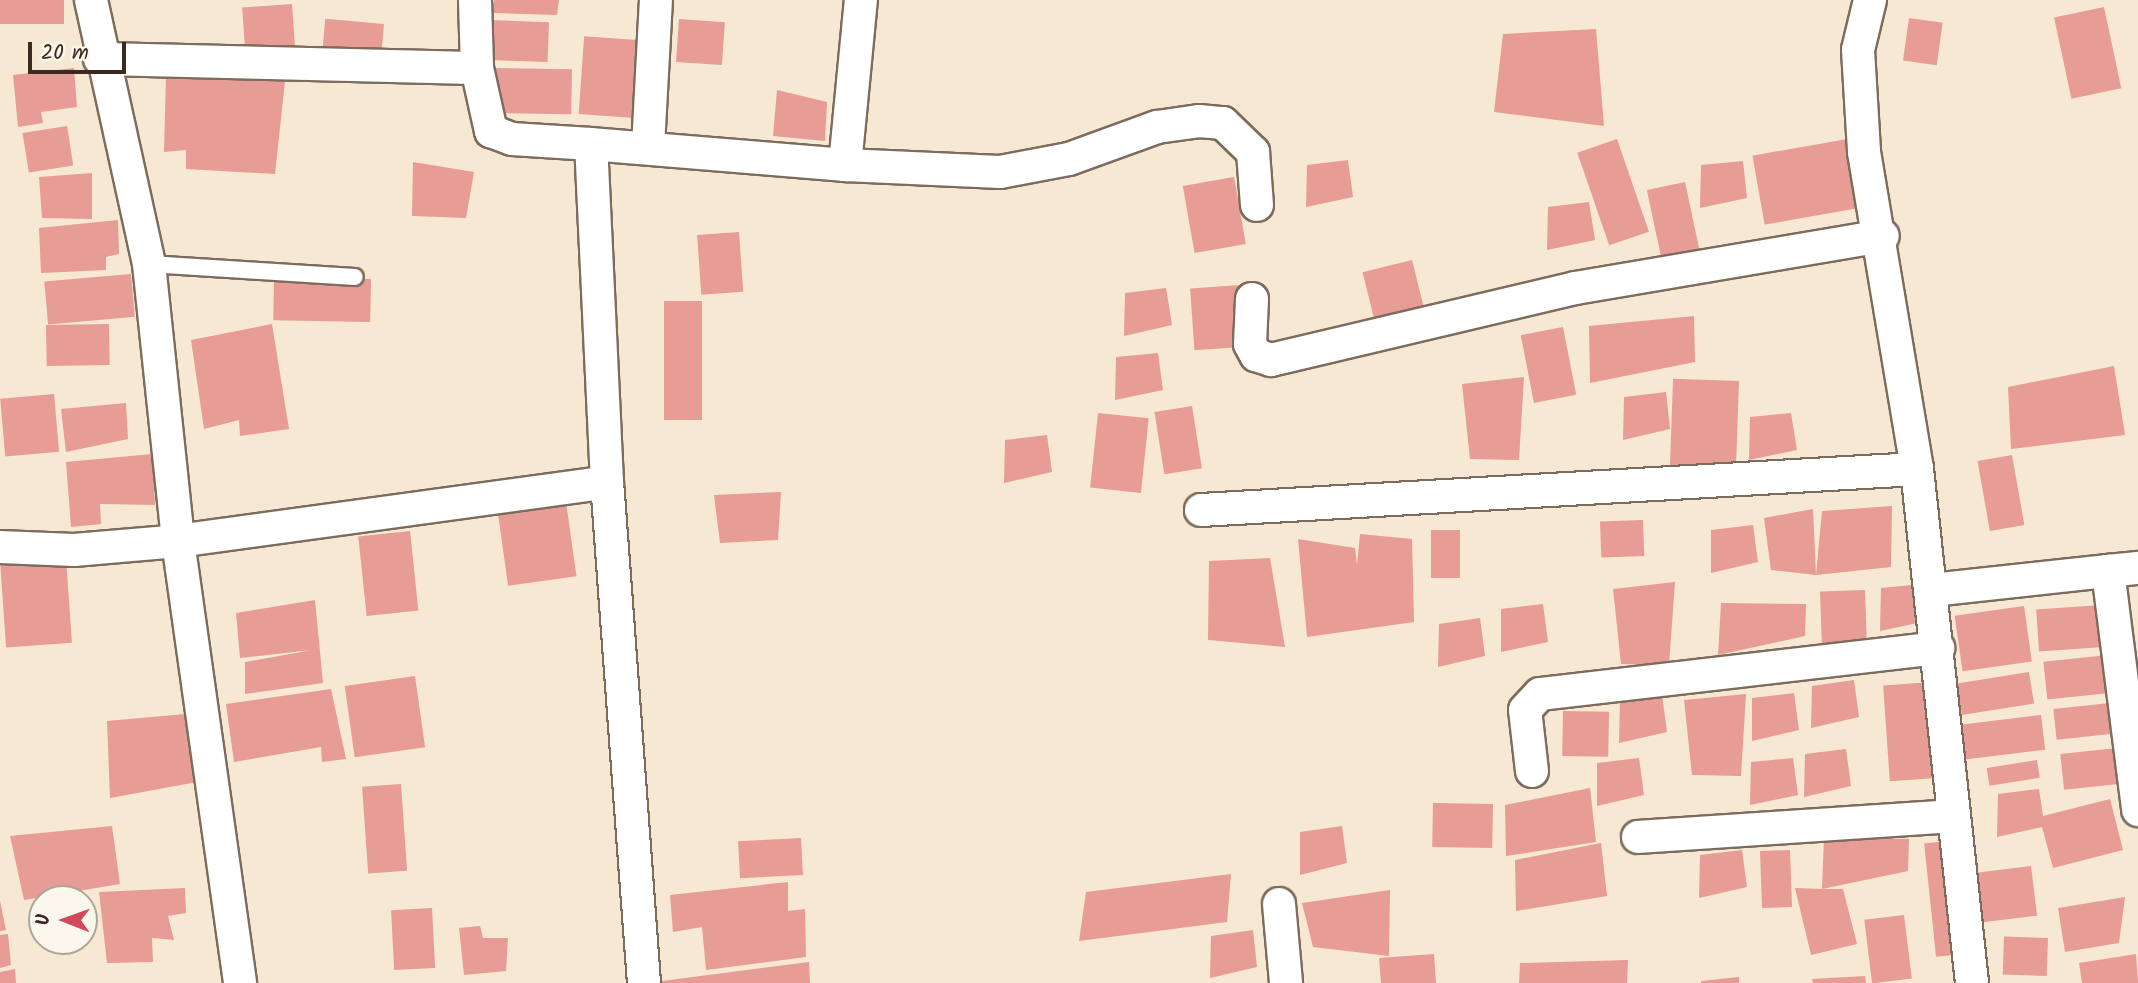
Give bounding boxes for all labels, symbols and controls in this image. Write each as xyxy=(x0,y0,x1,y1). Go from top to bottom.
scale bar xyxy=(32,28,130,72)
text: 20 m xyxy=(41,37,89,70)
north arrow xyxy=(28,885,98,955)
text: U xyxy=(29,914,59,926)

